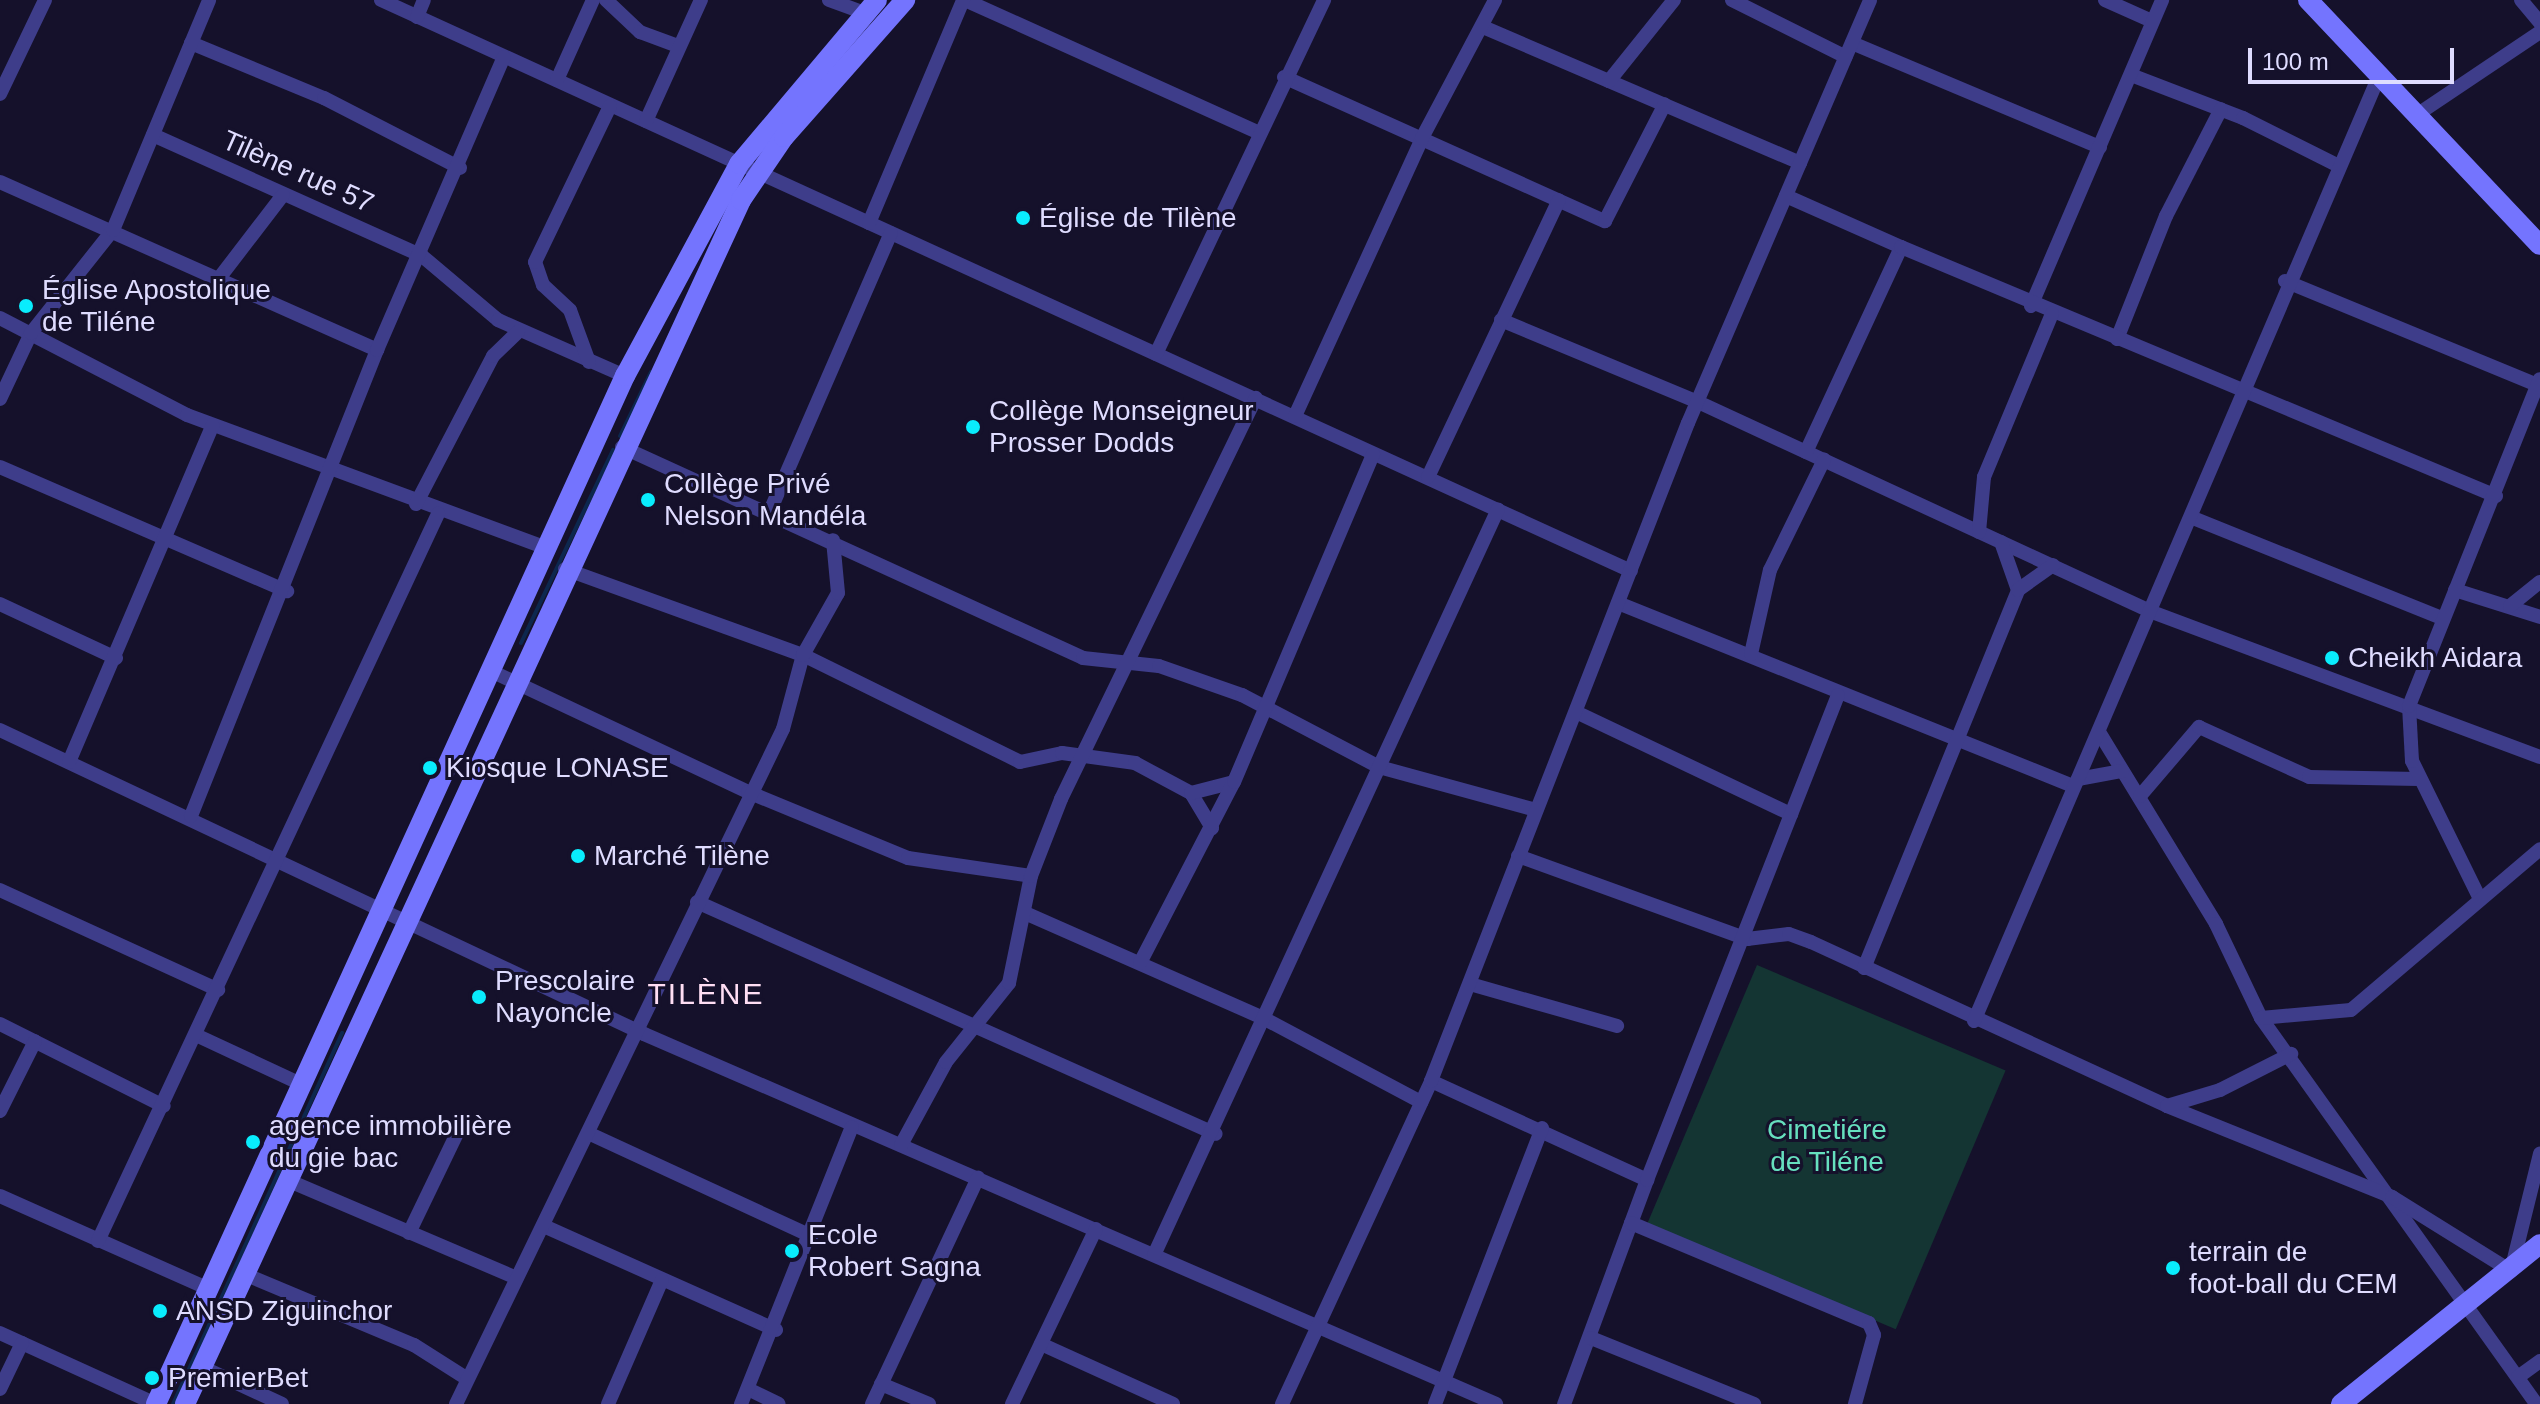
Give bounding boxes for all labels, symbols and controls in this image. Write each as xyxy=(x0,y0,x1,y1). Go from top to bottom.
scale bar xyxy=(2252,32,2458,82)
text: 100 m xyxy=(2262,48,2329,75)
street label: Tilène rue 57 xyxy=(217,124,379,220)
place label: Église de Tilène xyxy=(1039,201,1237,235)
marker: Église de Tilène xyxy=(1014,209,1032,227)
place label: Église Apostolique de Tiléne xyxy=(42,273,272,339)
marker: Église Apostolique de Tiléne xyxy=(17,297,35,315)
place label: Collège Monseigneur Prosser Dodds xyxy=(989,394,1254,460)
marker: Collège Monseigneur Prosser Dodds xyxy=(964,418,982,436)
place label: Collège Privé Nelson Mandéla xyxy=(664,467,866,533)
marker: Collège Privé Nelson Mandéla xyxy=(639,491,657,509)
place label: Cheikh Aidara xyxy=(2348,641,2524,675)
marker: Cheikh Aidara xyxy=(2323,649,2341,667)
place label: Kiosque LONASE xyxy=(446,751,669,785)
marker: Kiosque LONASE xyxy=(421,759,439,777)
place label: Marché Tilène xyxy=(594,839,770,873)
marker: Marché Tilène xyxy=(569,847,587,865)
place label: Prescolaire Nayoncle xyxy=(495,964,635,1030)
district label: TILÈNE xyxy=(647,976,765,1012)
marker: Prescolaire Nayoncle xyxy=(470,988,488,1006)
place label: agence immobilière du gie bac xyxy=(269,1109,512,1175)
park label: Cimetiére de Tiléne xyxy=(1767,1113,1887,1179)
marker: agence immobilière du gie bac xyxy=(244,1133,262,1151)
place label: Ecole Robert Sagna xyxy=(808,1218,981,1284)
place label: terrain de foot-ball du CEM xyxy=(2189,1235,2398,1301)
marker: Ecole Robert Sagna xyxy=(783,1242,801,1260)
marker: terrain de foot-ball du CEM xyxy=(2164,1259,2182,1277)
place label: ANSD Ziguinchor xyxy=(176,1294,392,1328)
marker: ANSD Ziguinchor xyxy=(151,1302,169,1320)
place label: PremierBet xyxy=(168,1361,308,1395)
marker: PremierBet xyxy=(143,1369,161,1387)

